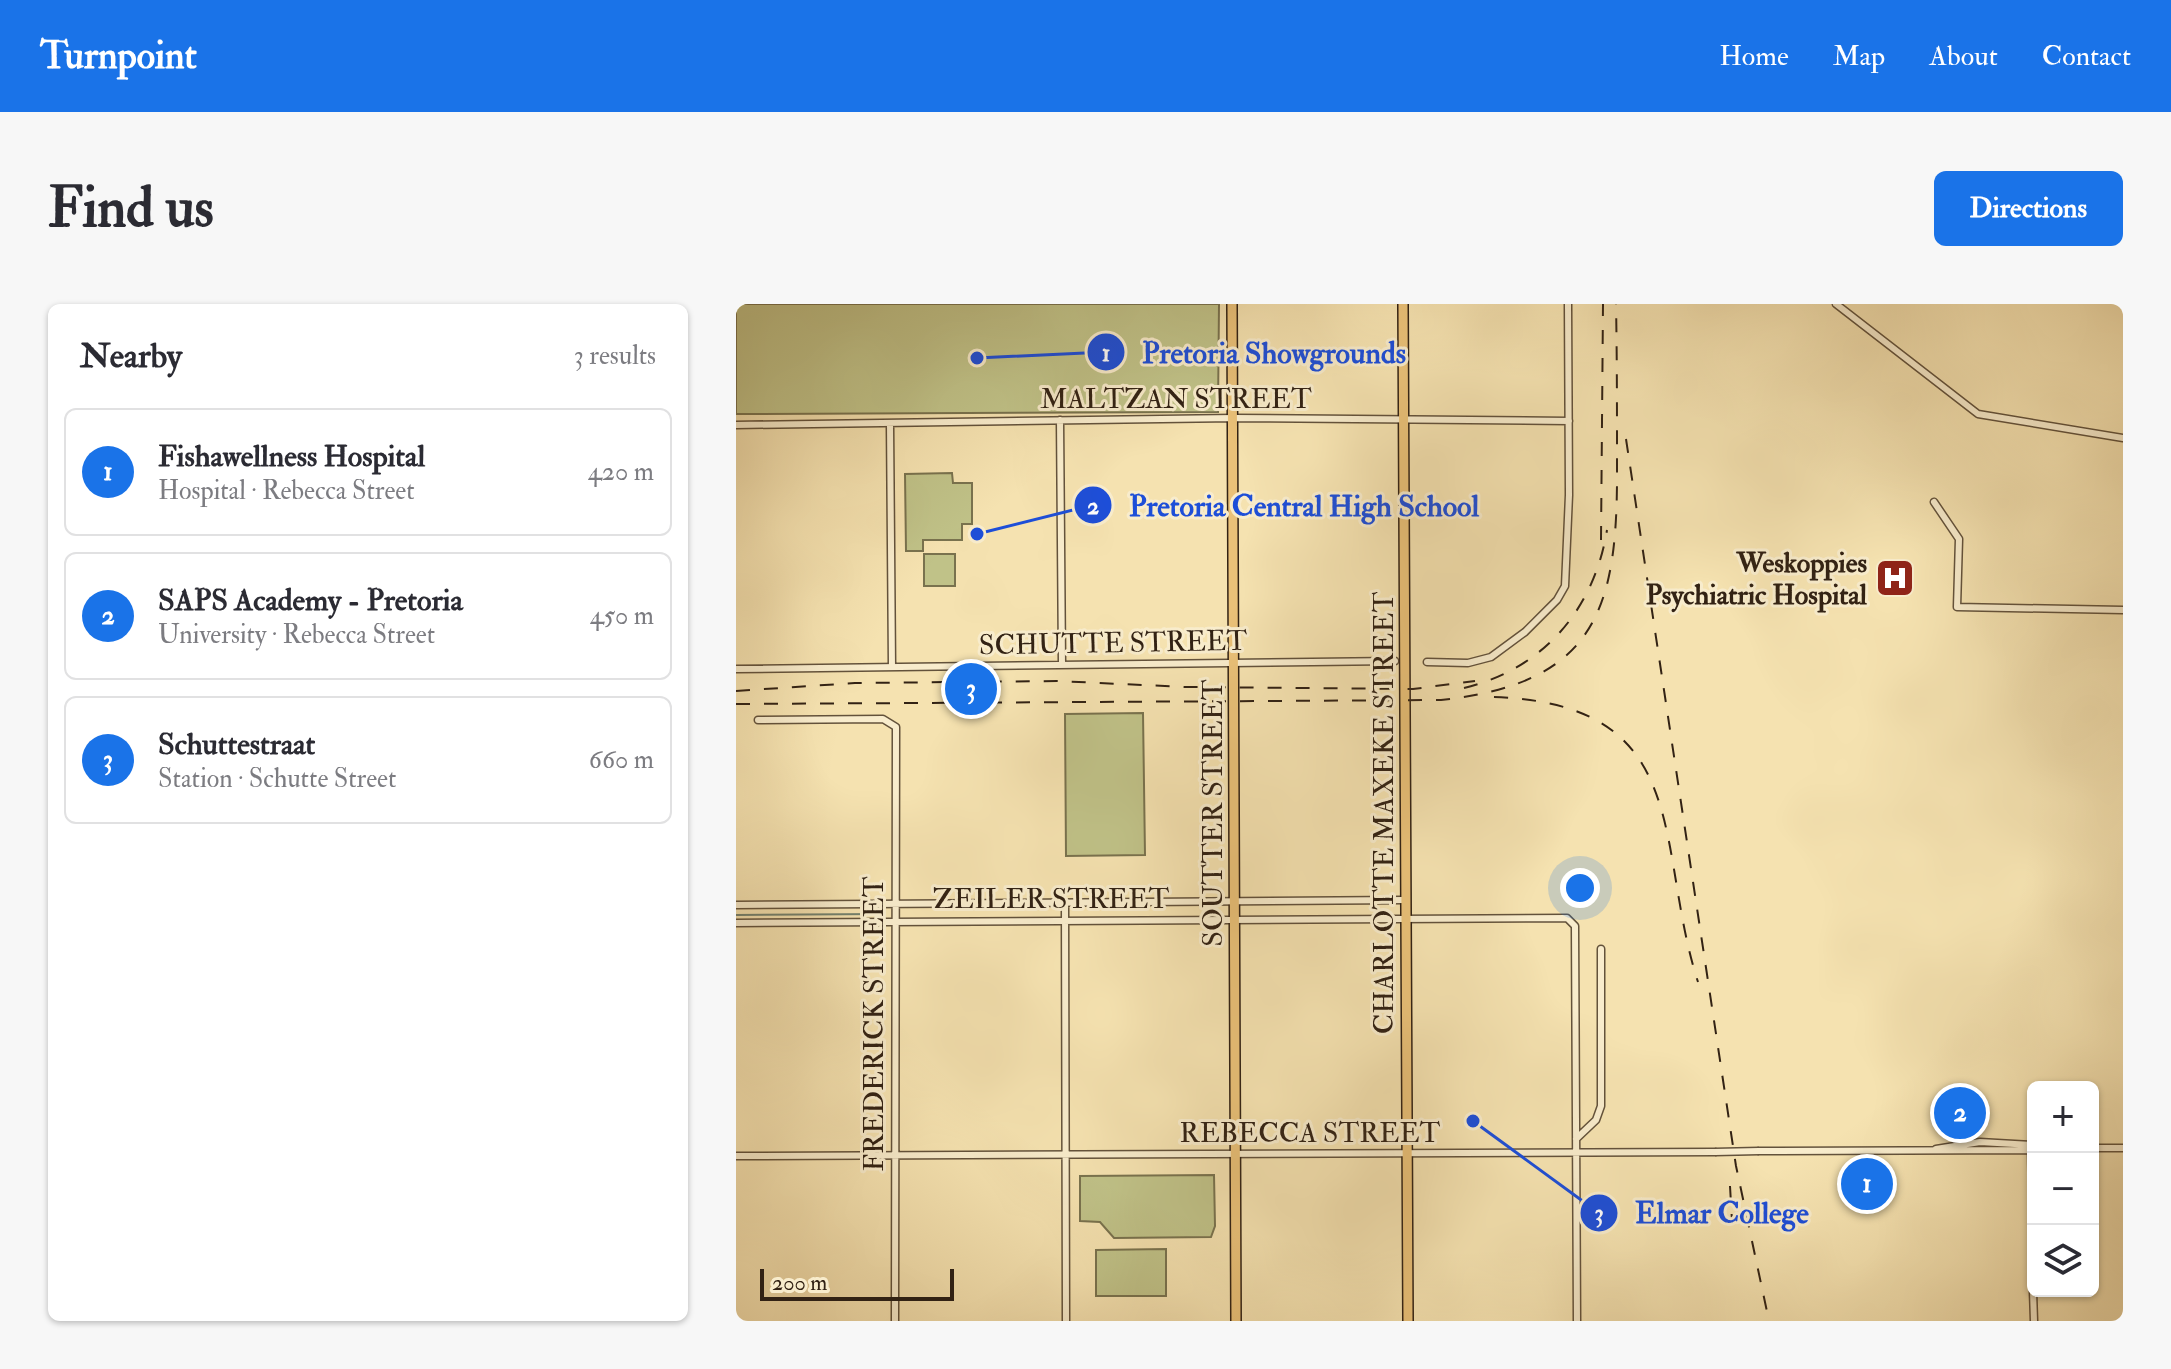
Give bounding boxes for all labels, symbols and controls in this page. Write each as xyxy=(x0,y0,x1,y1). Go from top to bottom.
text: Turnpoint xyxy=(40,32,197,80)
text: Home xyxy=(1719,39,1789,74)
text: Map xyxy=(1833,39,1885,74)
text: About xyxy=(1929,39,1998,74)
text: Contact xyxy=(2042,39,2131,74)
button: Directions xyxy=(1934,171,2123,246)
text: Find us xyxy=(48,173,214,244)
callout: Pretoria Showgrounds xyxy=(1086,325,1422,379)
text: Nearby xyxy=(80,335,182,378)
text: Pretoria Showgrounds xyxy=(1142,335,1406,372)
text: 1 xyxy=(1102,338,1110,369)
text: 3 results xyxy=(574,340,656,372)
street label: MALTZAN STREET xyxy=(1040,382,1312,417)
text: Fishawellness Hospital xyxy=(158,438,425,475)
text: 1 xyxy=(103,456,113,488)
text: 420 m xyxy=(588,456,654,488)
text: Hospital · Rebecca Street xyxy=(158,475,415,507)
callout: Pretoria Central High School xyxy=(1073,478,1496,532)
text: Pretoria Central High School xyxy=(1129,488,1479,525)
text: 2 xyxy=(1087,491,1099,522)
place label: Weskoppies Psychiatric Hospital xyxy=(1646,546,1868,613)
hospital icon: Weskoppies Psychiatric Hospital xyxy=(1874,557,1916,599)
text: SAPS Academy - Pretoria xyxy=(158,582,463,619)
street label: CHARLOTTE MAXEKE STREET xyxy=(1367,592,1402,1034)
text: 2 xyxy=(101,600,115,632)
text: 450 m xyxy=(590,600,654,632)
text: University · Rebecca Street xyxy=(158,619,435,651)
street label: SCHUTTE STREET xyxy=(979,624,1248,663)
pin: 3 xyxy=(945,659,997,719)
street label: SOUTTER STREET xyxy=(1196,679,1231,947)
text: Schuttestraat xyxy=(158,726,315,763)
text: 3 xyxy=(103,744,113,776)
text: 660 m xyxy=(589,744,654,776)
text: Station · Schutte Street xyxy=(158,763,396,795)
your location xyxy=(1560,868,1600,908)
street label: FREDERICK STREET xyxy=(857,876,892,1172)
street label: ZEILER STREET xyxy=(933,882,1169,917)
map controls xyxy=(2027,1081,2099,1297)
button: + xyxy=(2027,1081,2099,1153)
pin: 2 xyxy=(1934,1083,1986,1143)
street label: REBECCA STREET xyxy=(1180,1116,1441,1151)
button: − xyxy=(2027,1153,2099,1225)
pin: 1 xyxy=(1841,1154,1893,1214)
callout: Elmar College xyxy=(1579,1186,1825,1240)
text: Elmar College xyxy=(1635,1195,1809,1232)
text: 3 xyxy=(1594,1198,1604,1229)
button: layers xyxy=(2027,1225,2099,1297)
scale bar xyxy=(760,1265,954,1301)
text: 200 m xyxy=(772,1269,827,1297)

